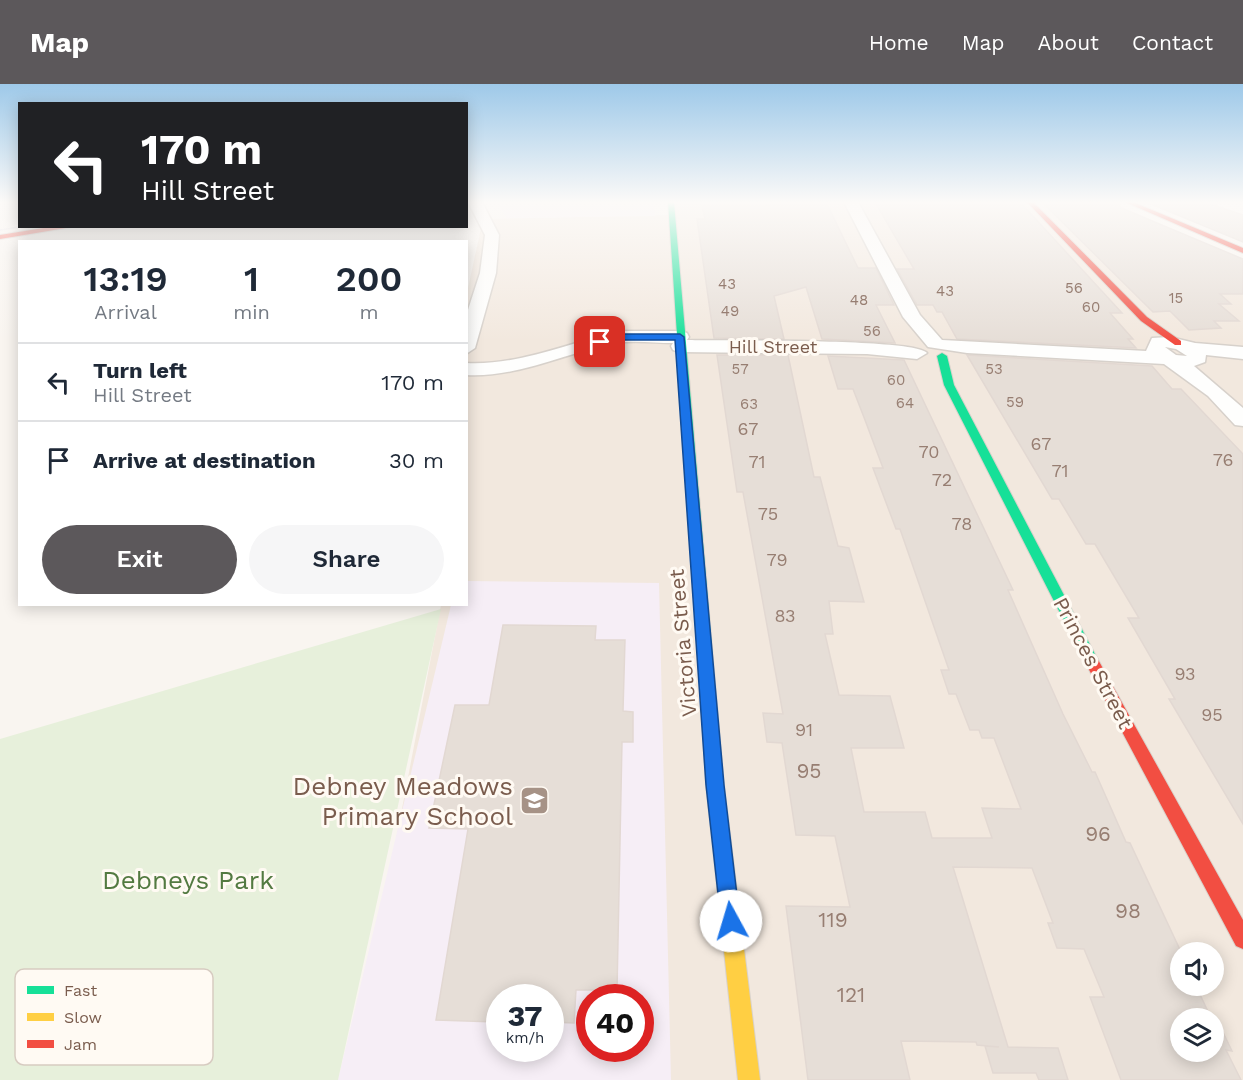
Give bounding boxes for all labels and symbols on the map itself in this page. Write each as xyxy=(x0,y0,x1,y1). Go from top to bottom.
house number: 43 xyxy=(718,275,736,293)
house number: 56 xyxy=(1065,279,1083,297)
house number: 43 xyxy=(936,282,954,300)
house number: 15 xyxy=(1169,289,1183,307)
house number: 48 xyxy=(850,291,868,309)
house number: 60 xyxy=(1082,298,1100,316)
house number: 49 xyxy=(721,302,739,320)
pin xyxy=(574,316,625,367)
house number: 56 xyxy=(863,322,881,340)
street label: Hill Street xyxy=(729,336,818,357)
house number: 57 xyxy=(731,360,749,378)
house number: 53 xyxy=(985,360,1003,378)
house number: 60 xyxy=(887,371,905,389)
house number: 59 xyxy=(1006,393,1024,411)
house number: 64 xyxy=(896,394,914,412)
house number: 63 xyxy=(740,395,758,413)
house number: 67 xyxy=(738,418,758,439)
house number: 67 xyxy=(1031,433,1051,454)
house number: 70 xyxy=(919,441,939,462)
house number: 76 xyxy=(1213,449,1233,470)
house number: 71 xyxy=(748,451,766,472)
house number: 71 xyxy=(1051,460,1069,481)
house number: 72 xyxy=(932,469,952,490)
house number: 75 xyxy=(758,503,778,524)
house number: 78 xyxy=(952,513,972,534)
house number: 79 xyxy=(766,549,788,570)
street label: Victoria Street xyxy=(664,568,701,718)
street label: Princes Street xyxy=(1048,593,1139,733)
house number: 83 xyxy=(774,605,796,626)
house number: 93 xyxy=(1174,663,1196,684)
house number: 95 xyxy=(1201,704,1223,725)
house number: 91 xyxy=(795,719,813,740)
house number: 95 xyxy=(796,758,822,783)
place label: Debney Meadows Primary School xyxy=(292,771,513,831)
school or university icon: Debney Meadows Primary School xyxy=(518,785,550,817)
house number: 96 xyxy=(1085,821,1111,846)
park label: Debneys Park xyxy=(102,865,274,895)
position arrow xyxy=(699,889,763,953)
house number: 98 xyxy=(1115,898,1141,923)
house number: 119 xyxy=(818,907,848,932)
legend xyxy=(15,969,213,1065)
text: Fast xyxy=(64,981,97,1000)
house number: 121 xyxy=(837,982,865,1007)
speed limit sign: 40 xyxy=(576,984,654,1062)
text: Slow xyxy=(64,1008,102,1027)
text: Jam xyxy=(64,1035,97,1054)

